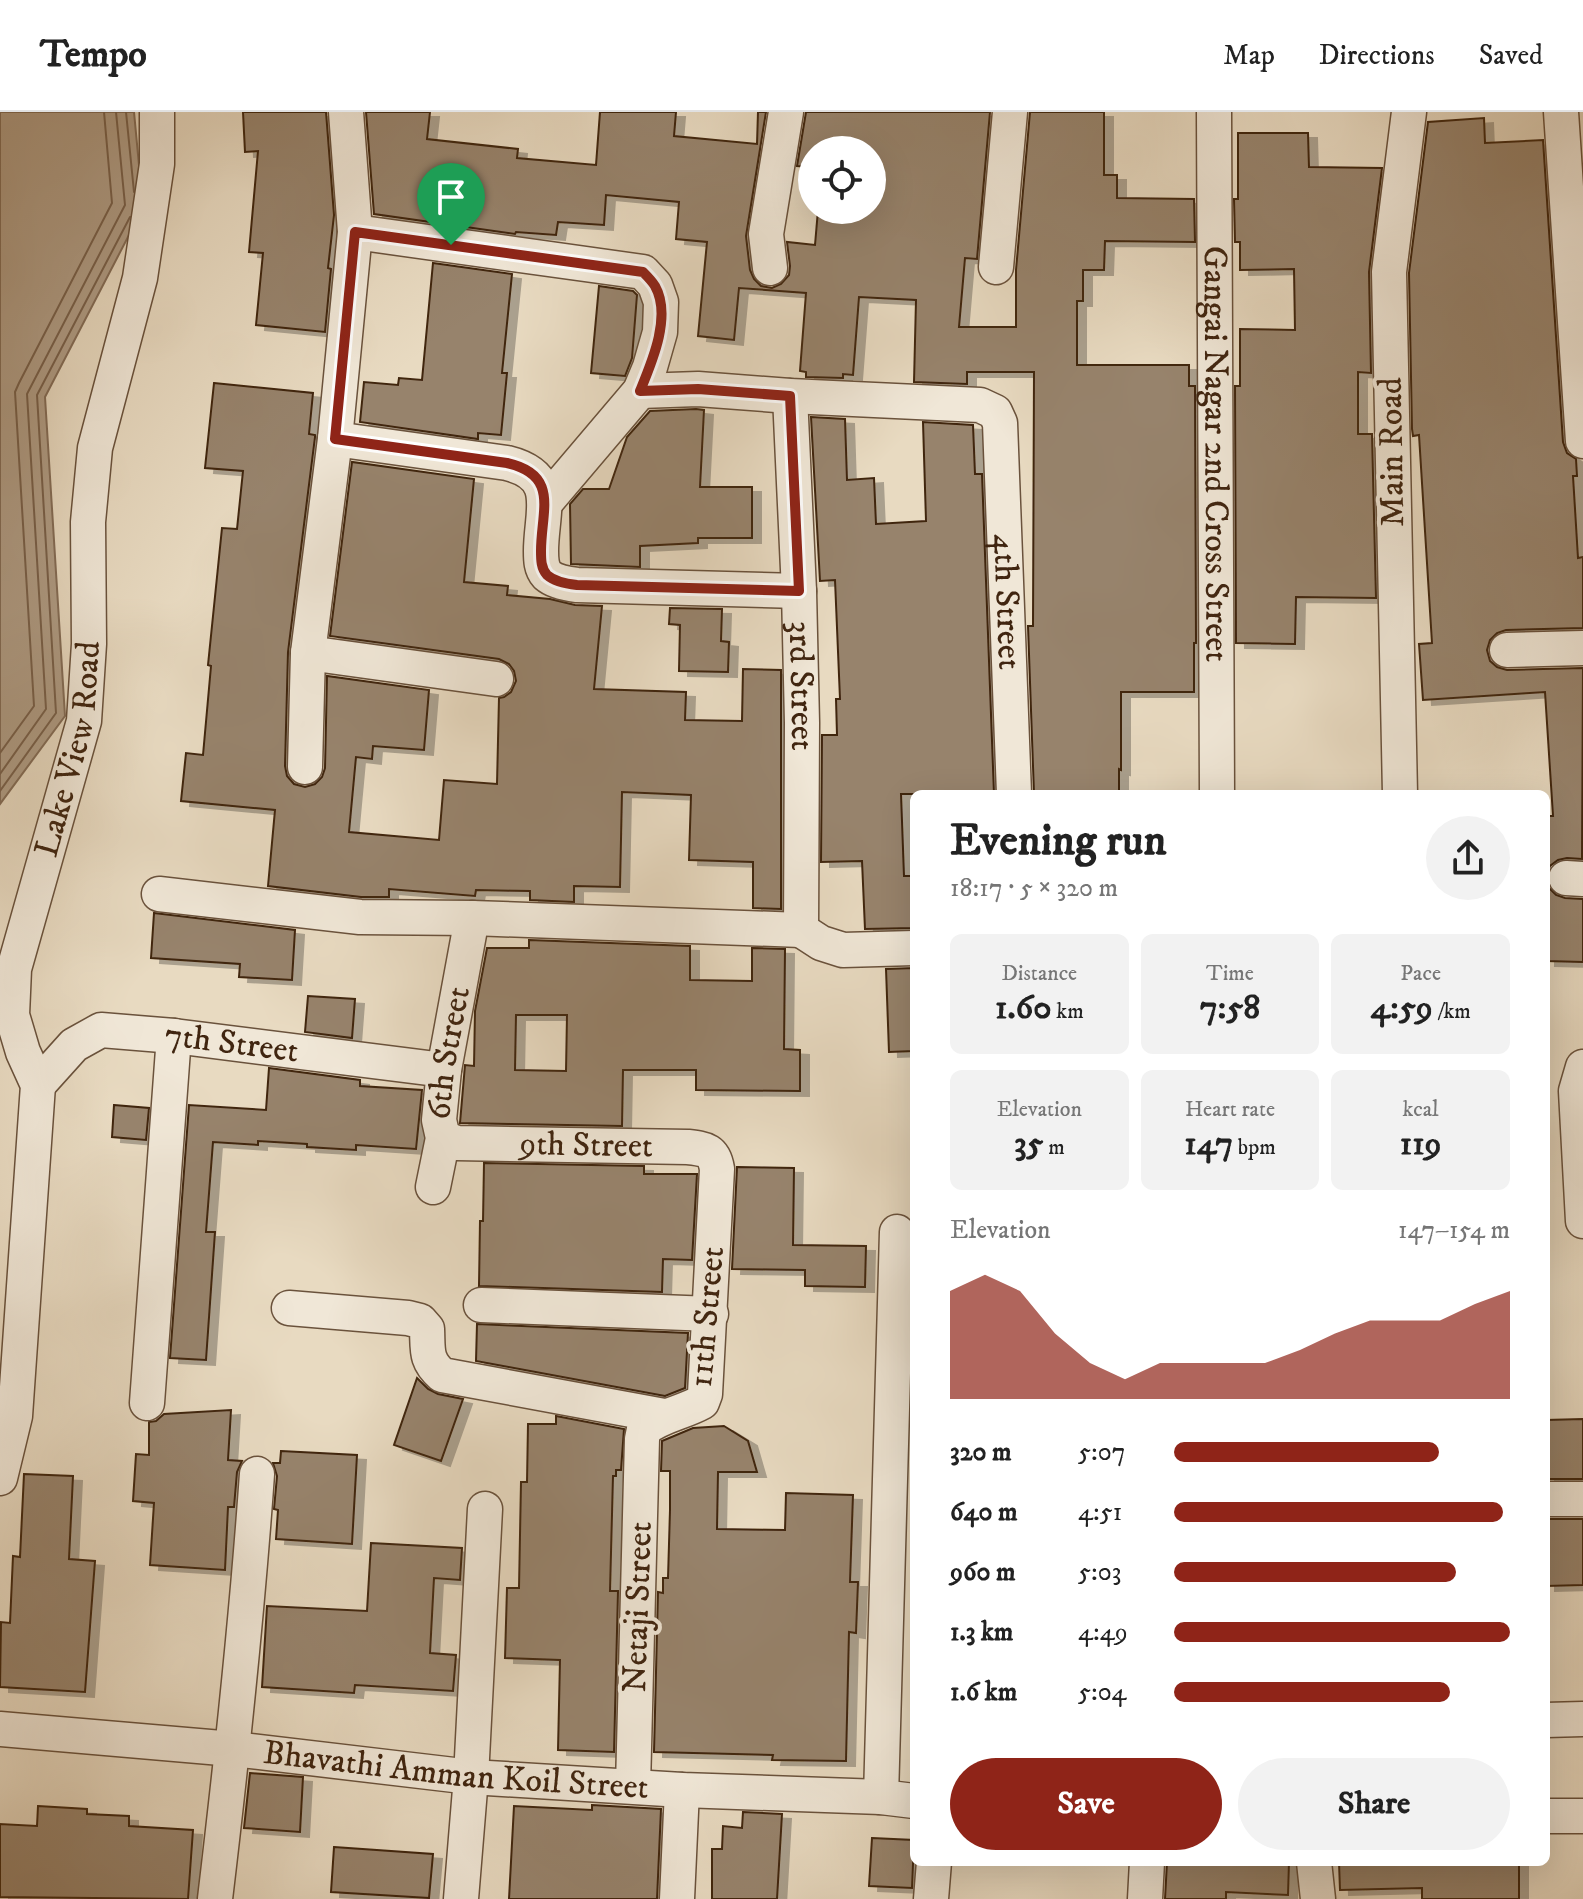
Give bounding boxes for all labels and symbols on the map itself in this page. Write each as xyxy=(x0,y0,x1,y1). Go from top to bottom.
pin xyxy=(417,163,485,245)
street label: Gangai Nagar 2nd Cross Street xyxy=(1194,246,1237,662)
street label: Main Road xyxy=(1370,377,1414,527)
street label: 4th Street xyxy=(983,533,1030,671)
street label: 3rd Street xyxy=(779,620,823,751)
street label: Lake View Road xyxy=(26,640,110,862)
street label: 6th Street xyxy=(418,983,480,1122)
street label: 7th Street xyxy=(163,1014,301,1072)
street label: 9th Street xyxy=(517,1123,653,1167)
street label: 11th Street xyxy=(680,1245,734,1389)
street label: Netaji Street xyxy=(614,1521,662,1693)
street label: Bhavathi Amman Koil Street xyxy=(261,1732,650,1809)

